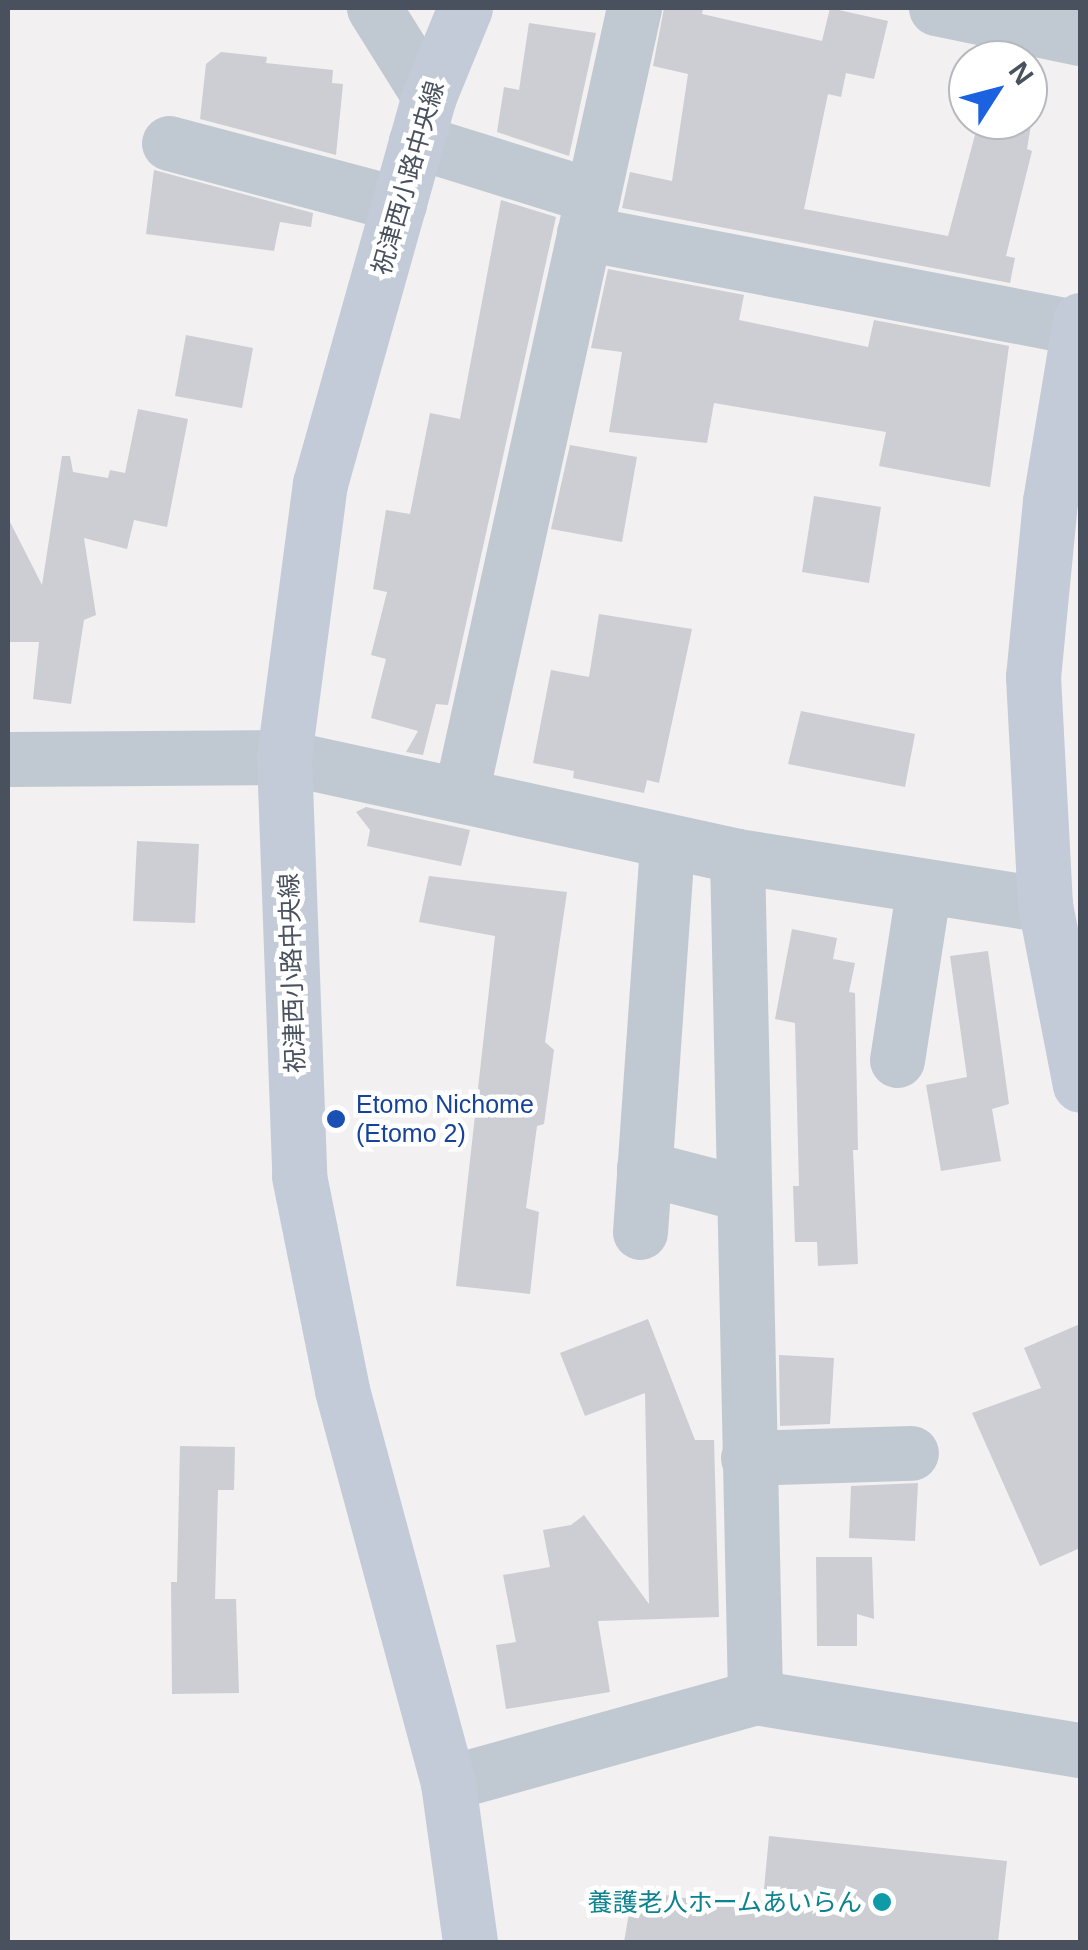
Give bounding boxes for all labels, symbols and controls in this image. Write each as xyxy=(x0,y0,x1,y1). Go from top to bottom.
north arrow xyxy=(948,40,1048,140)
text: N xyxy=(1003,56,1040,91)
street label: 祝津西小路中央線 xyxy=(366,78,450,278)
street label: 祝津西小路中央線 xyxy=(274,873,310,1073)
place label: Etomo Nichome (Etomo 2) xyxy=(356,1090,534,1149)
marker: Etomo Nichome (Etomo 2) xyxy=(325,1108,347,1130)
place label: 養護老人ホームあいらん xyxy=(587,1887,862,1917)
marker: 養護老人ホームあいらん xyxy=(871,1891,893,1913)

